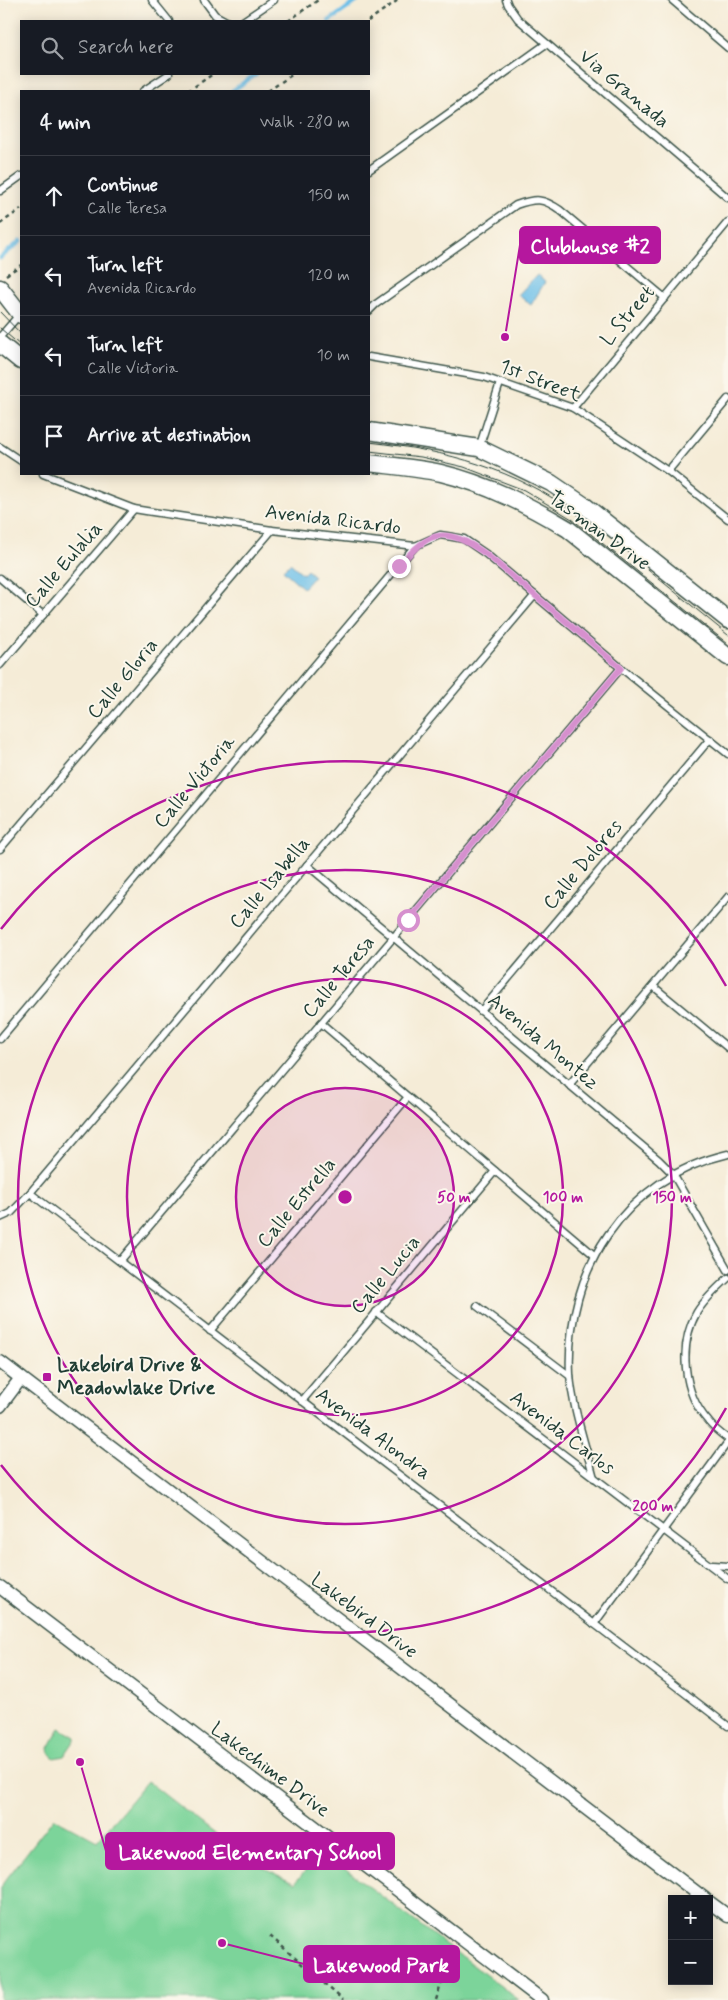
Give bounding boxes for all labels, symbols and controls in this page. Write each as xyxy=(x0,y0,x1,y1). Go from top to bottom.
search box xyxy=(20,20,370,75)
icon: search xyxy=(38,34,66,62)
text: Search here xyxy=(78,35,174,60)
street label: Via Granada xyxy=(573,43,675,135)
text: 4 min xyxy=(40,109,91,137)
text: Walk · 280 m xyxy=(260,112,350,133)
text: Continue xyxy=(87,173,158,198)
icon: ahead xyxy=(40,182,68,210)
text: 150 m xyxy=(308,185,350,206)
text: Calle Teresa xyxy=(87,198,167,219)
callout: Clubhouse #2 xyxy=(520,227,660,263)
text: Clubhouse #2 xyxy=(530,233,651,261)
text: Turn left xyxy=(87,253,163,278)
icon: left xyxy=(40,262,68,290)
text: 120 m xyxy=(308,265,350,286)
text: Avenida Ricardo xyxy=(87,278,196,299)
street label: L Street xyxy=(595,280,661,352)
text: Turn left xyxy=(87,333,163,358)
icon: left xyxy=(40,342,68,370)
text: 10 m xyxy=(317,345,350,366)
street label: 1st Street xyxy=(495,353,585,409)
text: Calle Victoria xyxy=(87,358,178,379)
icon: arrive xyxy=(40,422,68,450)
text: Arrive at destination xyxy=(87,423,251,448)
street label: Tasman Drive xyxy=(542,485,656,577)
street label: Avenida Ricardo xyxy=(264,498,402,542)
street label: Calle Eulalia xyxy=(19,516,109,614)
route end xyxy=(388,555,411,578)
street label: Calle Gloria xyxy=(81,633,165,725)
street label: Calle Victoria xyxy=(148,729,243,834)
street label: Calle Dolores xyxy=(537,814,629,916)
street label: Calle Isabella xyxy=(223,831,317,935)
route start xyxy=(397,909,420,932)
street label: Calle Teresa xyxy=(296,930,382,1024)
street label: Avenida Montez xyxy=(482,987,604,1097)
street label: Calle Estrella xyxy=(251,1152,343,1254)
centre of rings xyxy=(336,1188,354,1206)
text: 50 m xyxy=(437,1188,471,1208)
text: 100 m xyxy=(543,1188,583,1208)
text: 150 m xyxy=(652,1188,692,1208)
street label: Calle Lucia xyxy=(345,1230,427,1320)
place label: Lakebird Drive & Meadowlake Drive xyxy=(57,1352,215,1402)
marker: Lakebird Drive & Meadowlake Drive xyxy=(41,1371,53,1383)
street label: Avenida Alondra xyxy=(310,1382,436,1486)
street label: Avenida Carlos xyxy=(504,1385,620,1482)
text: 200 m xyxy=(633,1497,674,1517)
street label: Lakebird Drive xyxy=(305,1567,423,1665)
street label: Lakechime Drive xyxy=(205,1716,335,1824)
callout: Lakewood Elementary School xyxy=(106,1833,394,1869)
text: Lakewood Elementary School xyxy=(118,1839,382,1867)
map controls xyxy=(668,1895,713,1985)
button: + xyxy=(668,1895,713,1940)
button: − xyxy=(668,1940,713,1985)
callout: Lakewood Park xyxy=(304,1946,459,1982)
text: Lakewood Park xyxy=(313,1952,449,1980)

